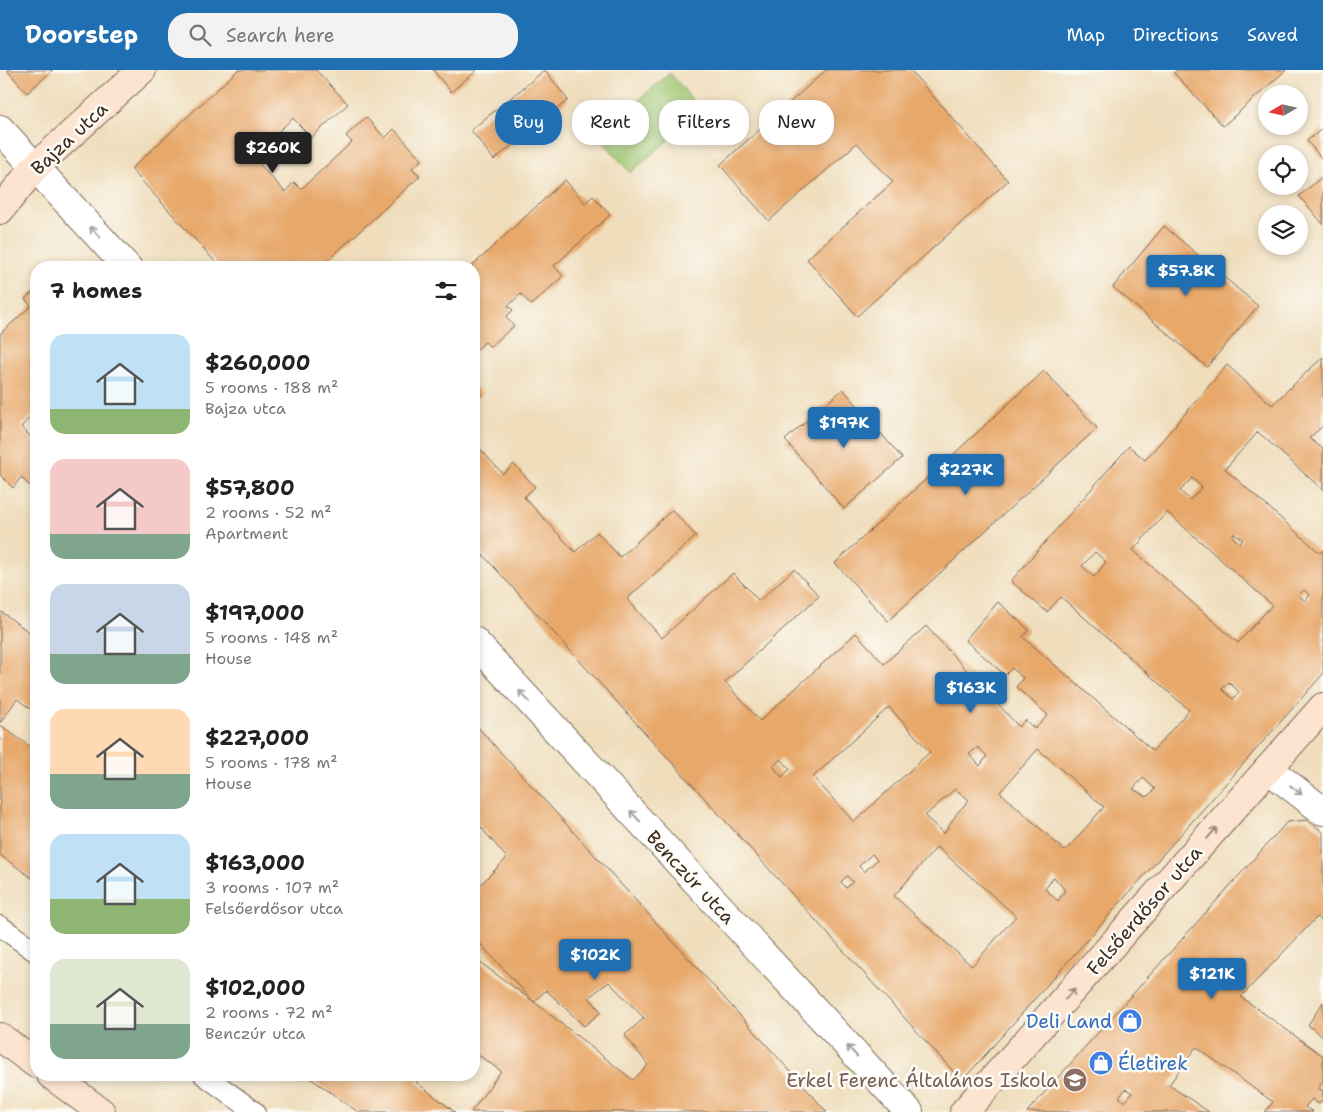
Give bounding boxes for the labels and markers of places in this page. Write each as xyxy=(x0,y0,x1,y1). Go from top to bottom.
pin: $260K xyxy=(238,132,308,174)
pin: $57.8K xyxy=(1145,254,1227,297)
pin: $197K xyxy=(809,406,879,449)
pin: $227K xyxy=(931,454,1001,496)
pin: $163K xyxy=(936,672,1006,714)
pin: $102K xyxy=(560,938,630,981)
pin: $121K xyxy=(1177,958,1247,1000)
shop icon: Deli Land xyxy=(1117,1008,1143,1034)
place label: Deli Land xyxy=(1026,1009,1112,1034)
shop icon: Életirek xyxy=(1088,1050,1114,1076)
place label: Életirek xyxy=(1118,1050,1188,1076)
place label: Erkel Ferenc Általános Iskola xyxy=(786,1067,1058,1093)
school or university icon: Erkel Ferenc Általános Iskola xyxy=(1062,1067,1088,1093)

